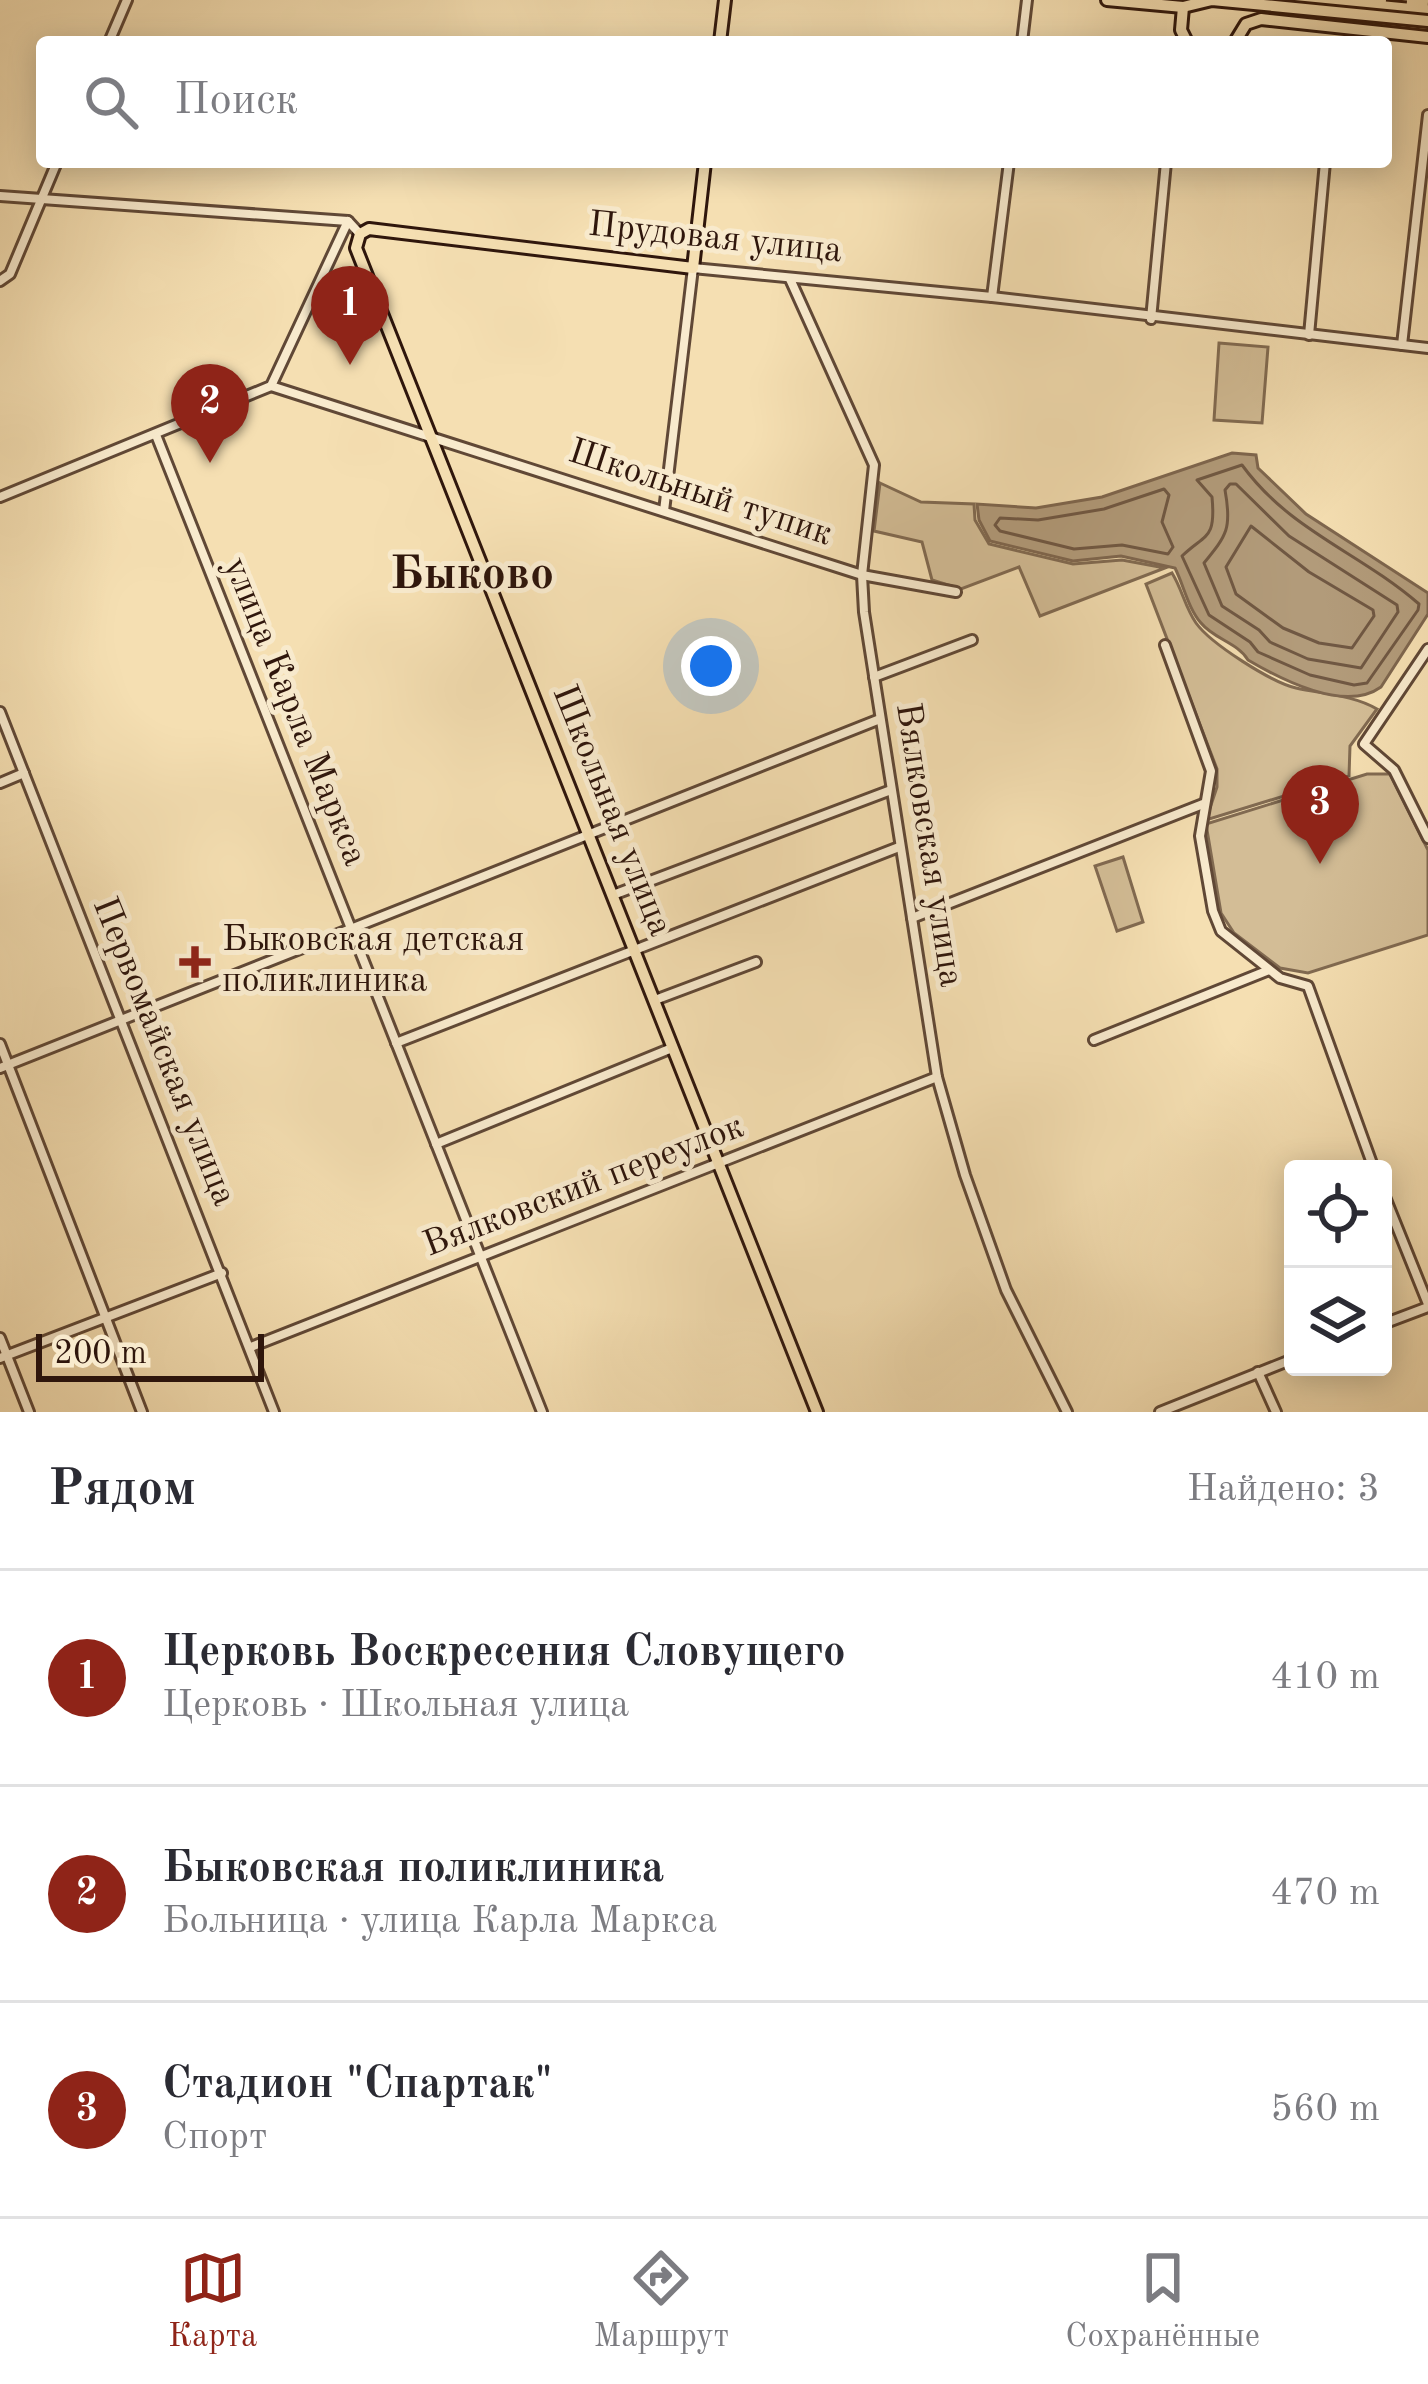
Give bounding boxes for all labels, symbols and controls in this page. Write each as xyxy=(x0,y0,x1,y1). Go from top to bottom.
search box xyxy=(36,36,1392,168)
icon: search xyxy=(78,69,144,135)
text: Поиск xyxy=(174,79,298,124)
street label: Прудовая улица xyxy=(586,208,844,270)
pin: 1 xyxy=(311,266,389,365)
pin: 2 xyxy=(171,364,249,463)
street label: Школьный тупик xyxy=(564,434,836,554)
district label: Быково xyxy=(390,551,554,599)
street label: улица Карла Маркса xyxy=(216,553,372,871)
your location xyxy=(681,636,741,696)
street label: Школьная улица xyxy=(544,680,678,942)
street label: Вялковская улица xyxy=(888,700,968,990)
pin: 3 xyxy=(1281,765,1359,864)
street label: Первомайская улица xyxy=(85,893,241,1211)
place label: Быковская детская поликлиника xyxy=(222,923,524,1000)
marker: Быковская детская поликлиника xyxy=(179,946,211,978)
street label: Вялковский переулок xyxy=(419,1109,749,1265)
map controls xyxy=(1284,1160,1392,1376)
button: locate xyxy=(1284,1160,1392,1268)
button: layers xyxy=(1284,1268,1392,1376)
scale bar xyxy=(36,1328,264,1381)
text: 200 m xyxy=(54,1338,147,1371)
text: Рядом xyxy=(48,1465,196,1516)
text: Найдено: 3 xyxy=(1187,1470,1380,1509)
text: Церковь Воскресения Словущего xyxy=(162,1631,846,1676)
text: 1 xyxy=(76,1658,98,1697)
text: 410 m xyxy=(1270,1658,1380,1697)
text: Церковь · Школьная улица xyxy=(162,1686,629,1725)
text: Быковская поликлиника xyxy=(162,1847,664,1892)
text: 2 xyxy=(76,1874,98,1913)
text: 470 m xyxy=(1270,1874,1380,1913)
text: Больница · улица Карла Маркса xyxy=(162,1902,717,1941)
text: Стадион "Спартак" xyxy=(162,2063,552,2108)
text: 3 xyxy=(76,2090,98,2129)
text: 560 m xyxy=(1270,2090,1380,2129)
text: Спорт xyxy=(162,2118,267,2157)
tab: Карта xyxy=(168,2245,257,2358)
tab: Маршрут xyxy=(594,2245,729,2358)
tab: Сохранённые xyxy=(1065,2245,1260,2358)

